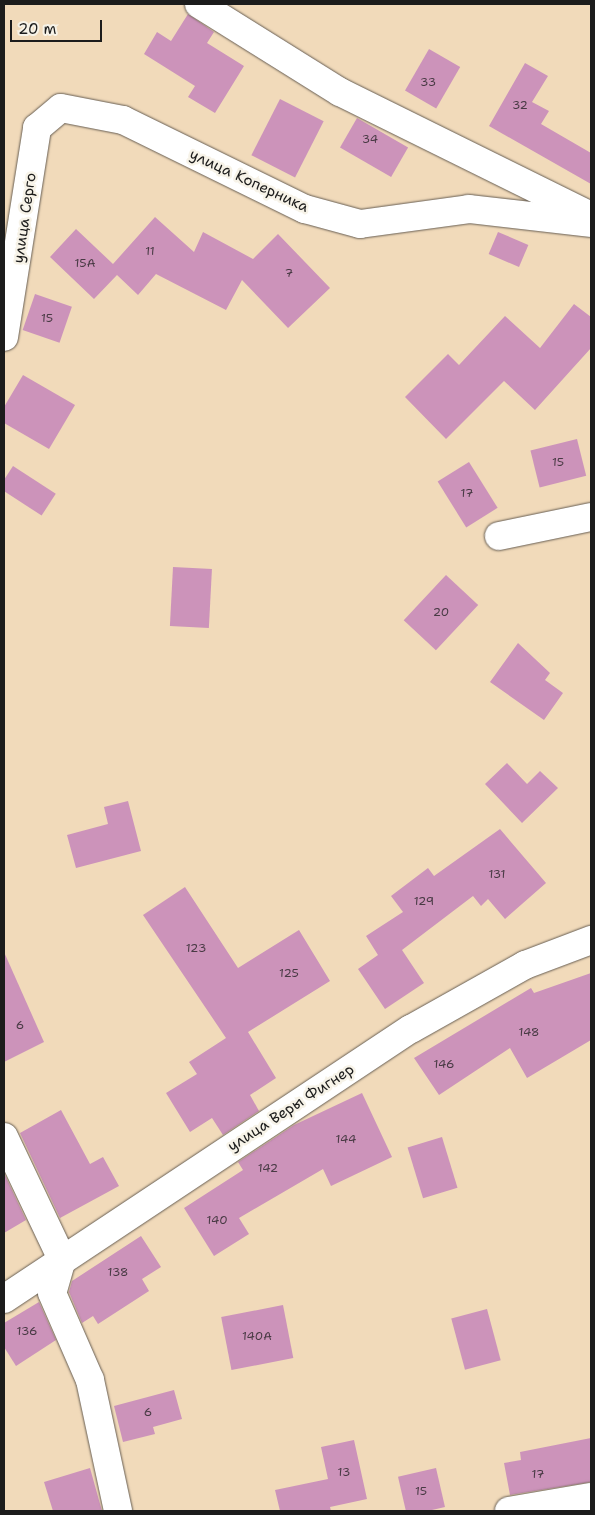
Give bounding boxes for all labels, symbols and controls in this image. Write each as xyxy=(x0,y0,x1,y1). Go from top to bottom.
scale bar xyxy=(12,10,105,42)
text: 20 m xyxy=(18,19,57,39)
house number: 33 xyxy=(420,76,436,90)
house number: 32 xyxy=(512,99,528,113)
house number: 34 xyxy=(362,133,378,147)
street label: улица Коперника xyxy=(187,145,311,217)
street label: улица Серго xyxy=(10,172,40,264)
house number: 11 xyxy=(145,245,155,259)
house number: 15А xyxy=(75,257,95,271)
house number: 7 xyxy=(285,267,293,281)
house number: 15 xyxy=(41,312,53,326)
house number: 15 xyxy=(552,456,564,470)
house number: 17 xyxy=(461,487,473,501)
house number: 20 xyxy=(433,606,449,620)
house number: 131 xyxy=(488,868,506,882)
house number: 129 xyxy=(414,895,434,909)
house number: 123 xyxy=(186,942,206,956)
house number: 125 xyxy=(279,967,299,981)
house number: 6 xyxy=(16,1019,24,1033)
house number: 148 xyxy=(519,1026,539,1040)
house number: 146 xyxy=(433,1058,455,1072)
street label: улица Веры Фигнер xyxy=(225,1060,357,1156)
house number: 144 xyxy=(336,1133,356,1147)
house number: 142 xyxy=(258,1162,278,1176)
house number: 140 xyxy=(206,1214,228,1228)
house number: 138 xyxy=(108,1266,128,1280)
house number: 136 xyxy=(17,1325,37,1339)
house number: 140А xyxy=(242,1330,272,1344)
house number: 6 xyxy=(144,1406,152,1420)
house number: 13 xyxy=(338,1466,350,1480)
house number: 17 xyxy=(532,1468,544,1482)
house number: 15 xyxy=(415,1485,427,1499)

